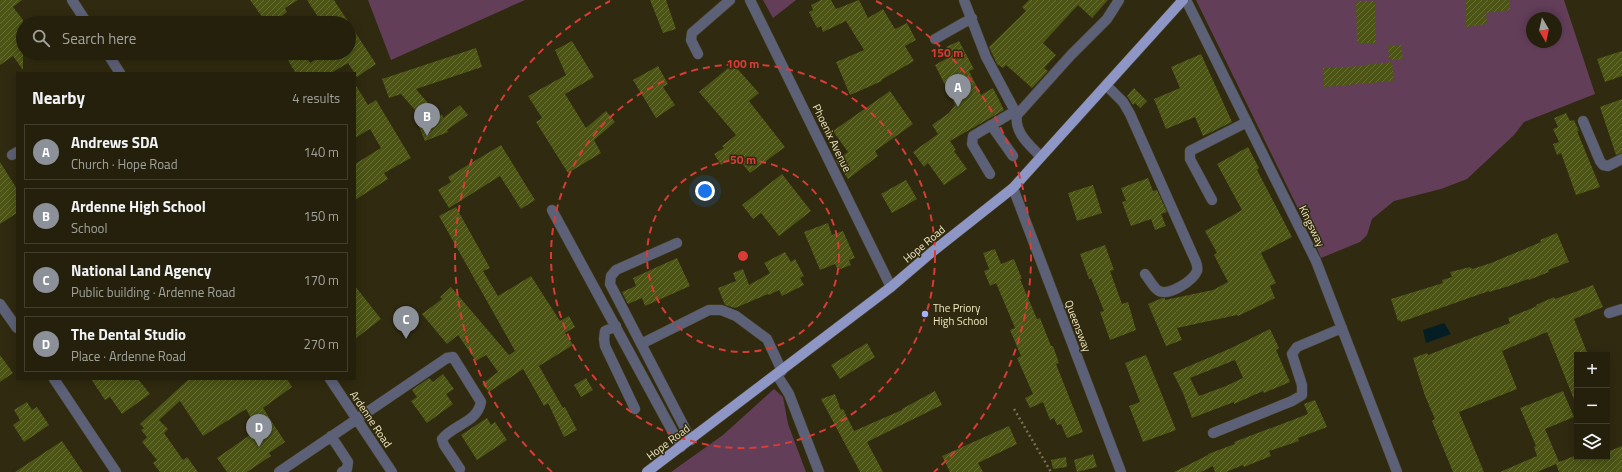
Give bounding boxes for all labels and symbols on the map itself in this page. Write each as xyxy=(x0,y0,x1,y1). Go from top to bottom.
north arrow xyxy=(1526,12,1562,48)
text: 150 m xyxy=(931,43,963,62)
text: 100 m xyxy=(727,54,759,73)
pin: A xyxy=(945,74,971,107)
street label: Phoenix Avenue xyxy=(809,101,856,175)
pin: B xyxy=(414,103,440,136)
text: 50 m xyxy=(730,150,756,169)
your location xyxy=(695,181,715,201)
street label: Kingsway xyxy=(1295,203,1329,250)
street label: Hope Road xyxy=(899,221,949,266)
centre of rings xyxy=(736,249,750,263)
street label: Queensway xyxy=(1061,298,1095,355)
place label: The Priory High School xyxy=(933,300,988,329)
pin: C xyxy=(393,306,419,339)
marker: The Priory High School xyxy=(920,309,930,319)
street label: Ardenne Road xyxy=(346,387,396,451)
pin: D xyxy=(246,414,272,447)
street label: Hope Road xyxy=(643,420,693,464)

